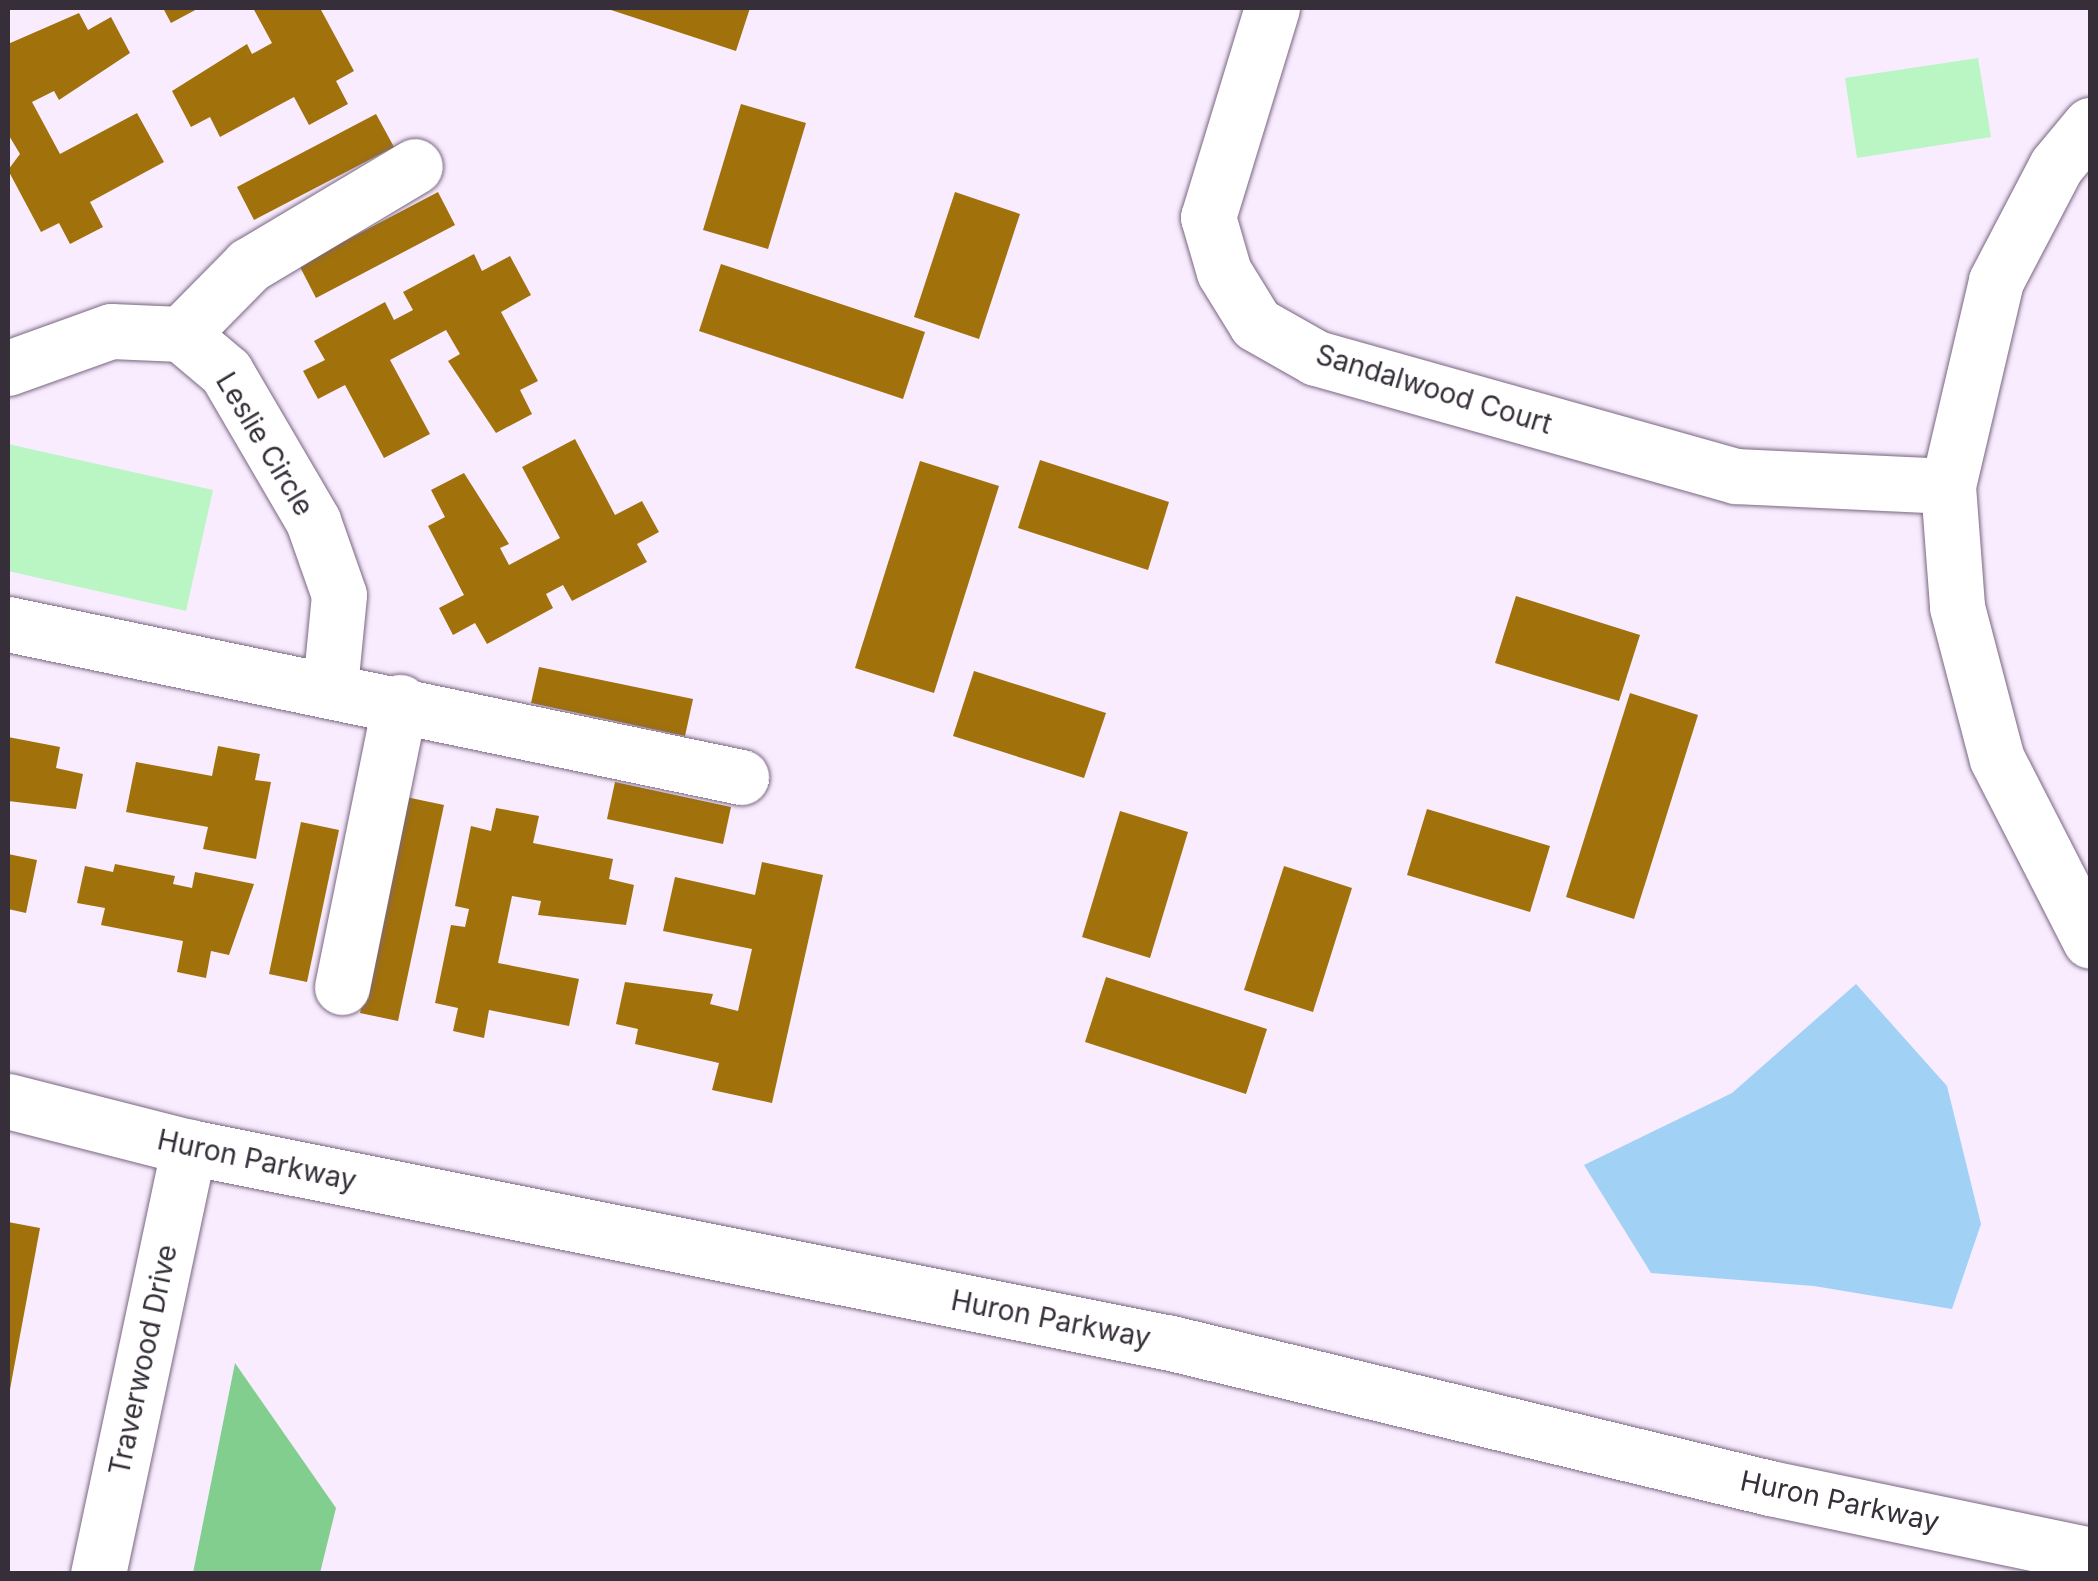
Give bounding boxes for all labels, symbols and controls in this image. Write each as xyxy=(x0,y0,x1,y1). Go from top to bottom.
street label: Sandalwood Court xyxy=(1312,337,1556,441)
street label: Leslie Circle xyxy=(209,366,321,522)
street label: Huron Parkway xyxy=(154,1123,360,1197)
street label: Traverwood Drive xyxy=(102,1242,184,1478)
street label: Huron Parkway xyxy=(948,1283,1154,1355)
street label: Huron Parkway xyxy=(1737,1464,1943,1538)

